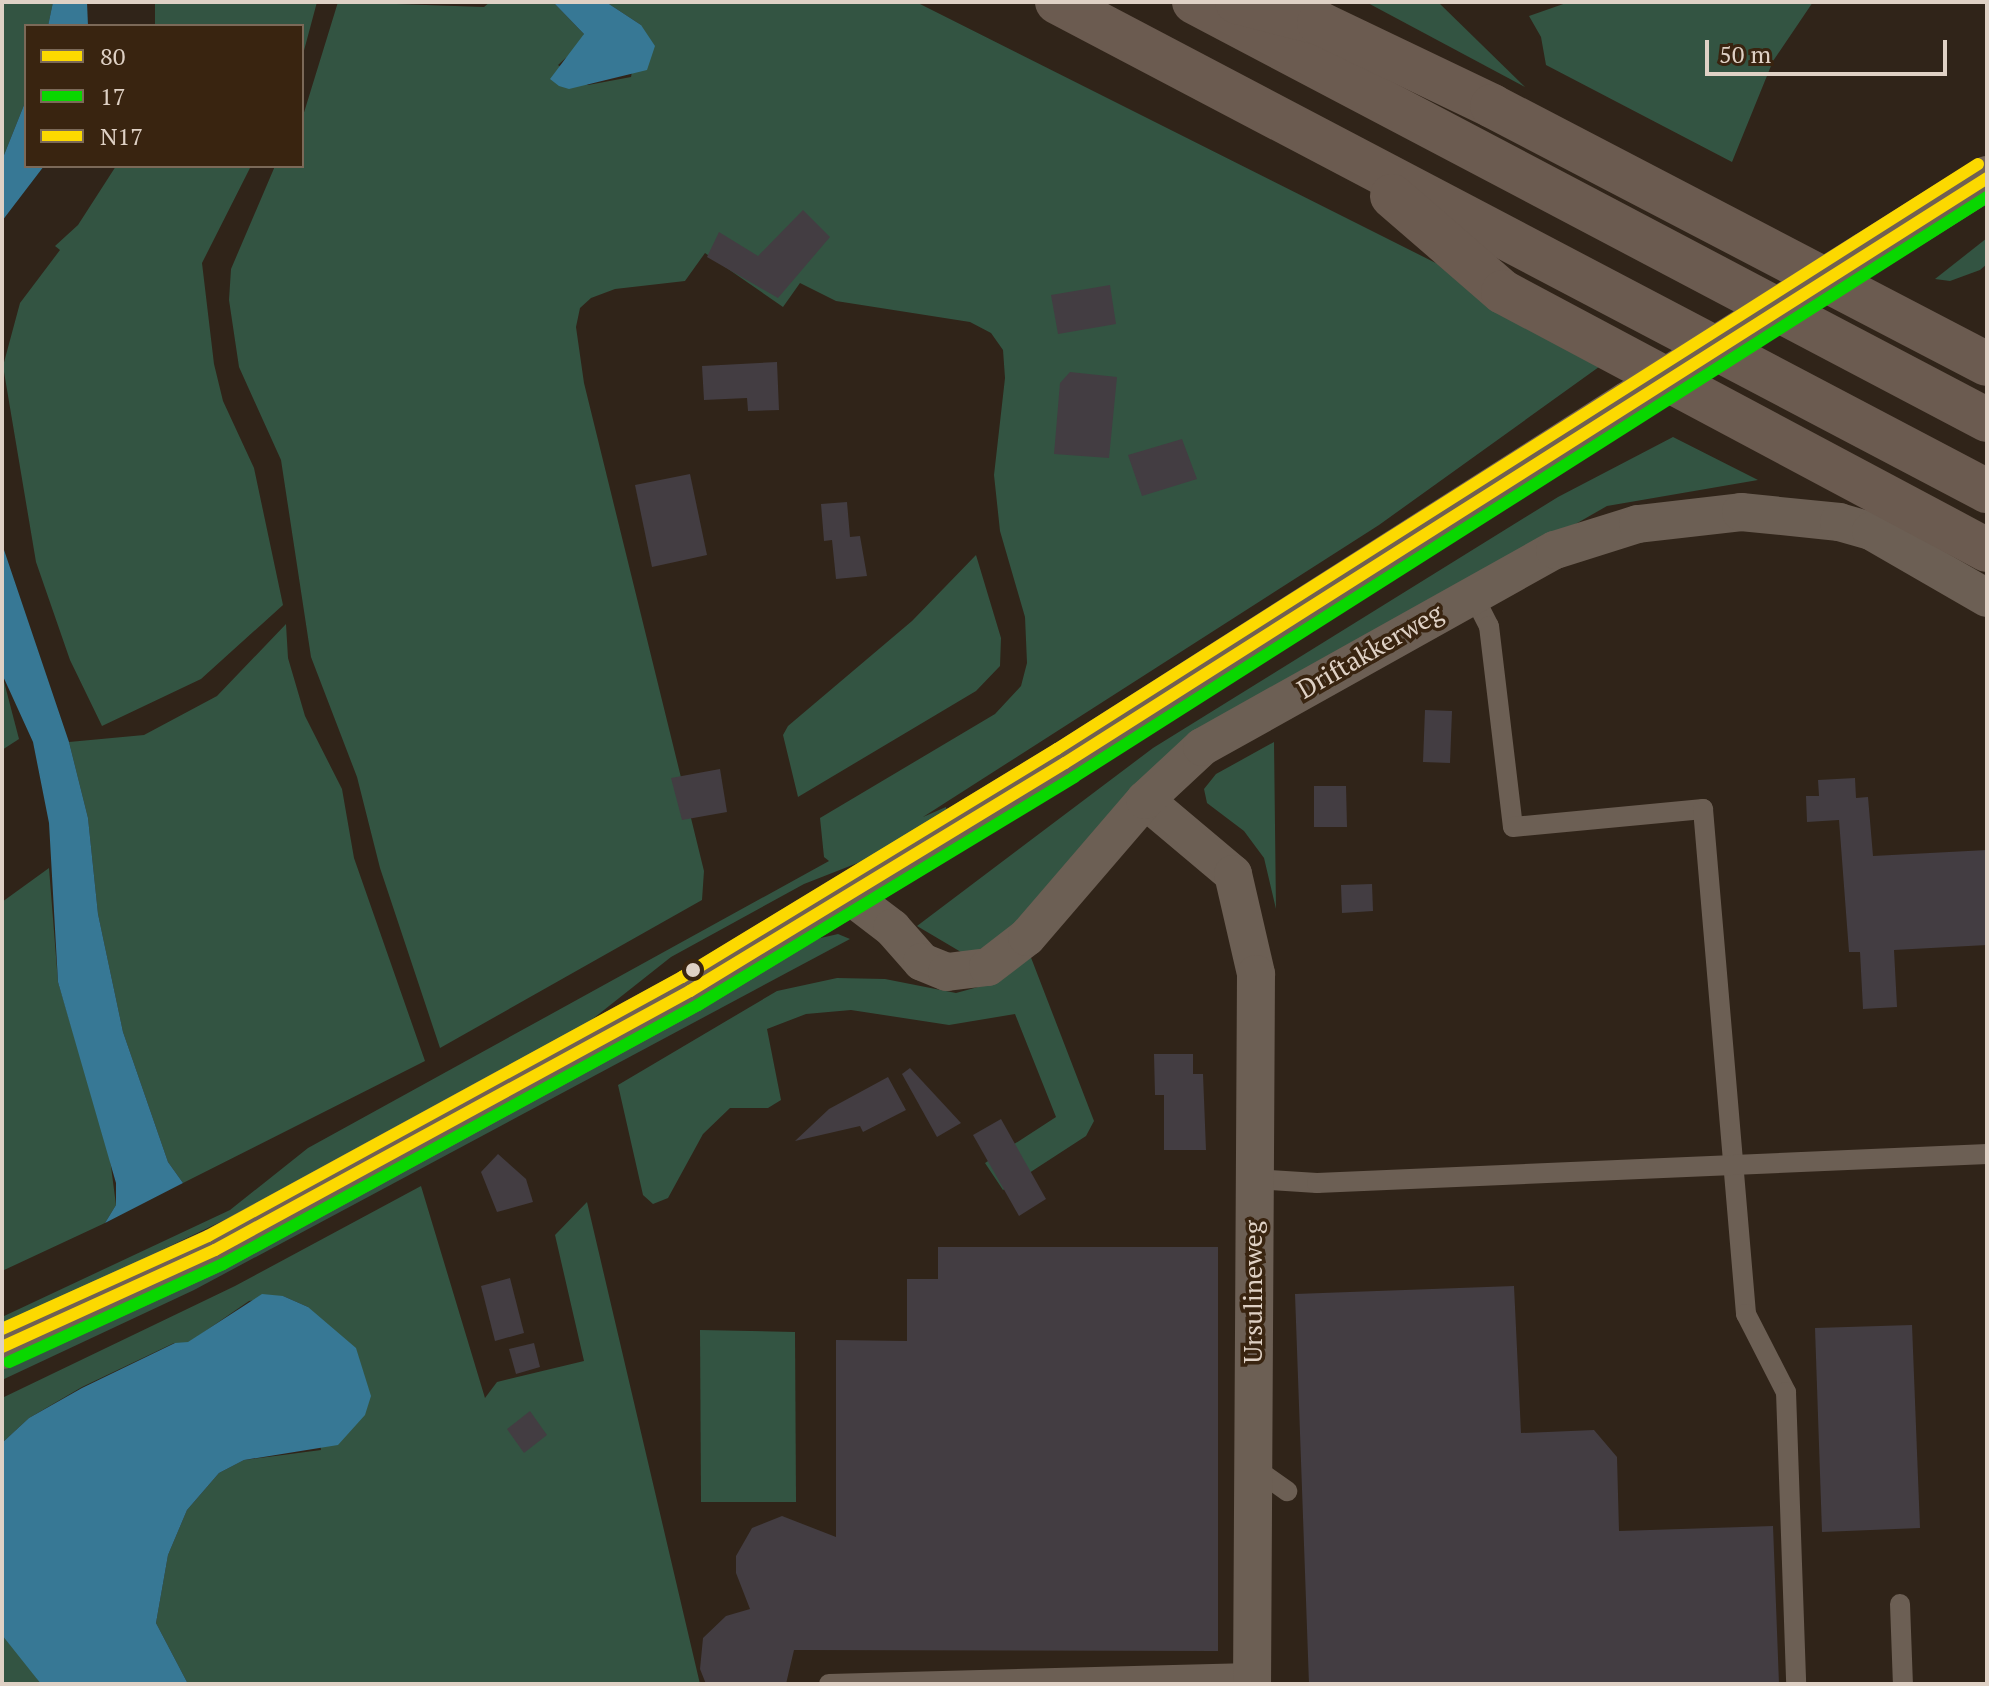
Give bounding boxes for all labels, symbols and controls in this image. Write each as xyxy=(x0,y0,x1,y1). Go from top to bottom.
legend xyxy=(24,24,304,168)
scale bar xyxy=(1709,24,1951,74)
text: 50 m xyxy=(1719,38,1771,70)
text: 80 xyxy=(100,40,126,72)
text: 17 xyxy=(100,80,126,112)
text: N17 xyxy=(100,120,143,152)
street label: Driftakkerweg xyxy=(1292,597,1448,705)
unlabelled marker xyxy=(685,962,701,978)
street label: Ursulineweg xyxy=(1237,1220,1269,1364)

